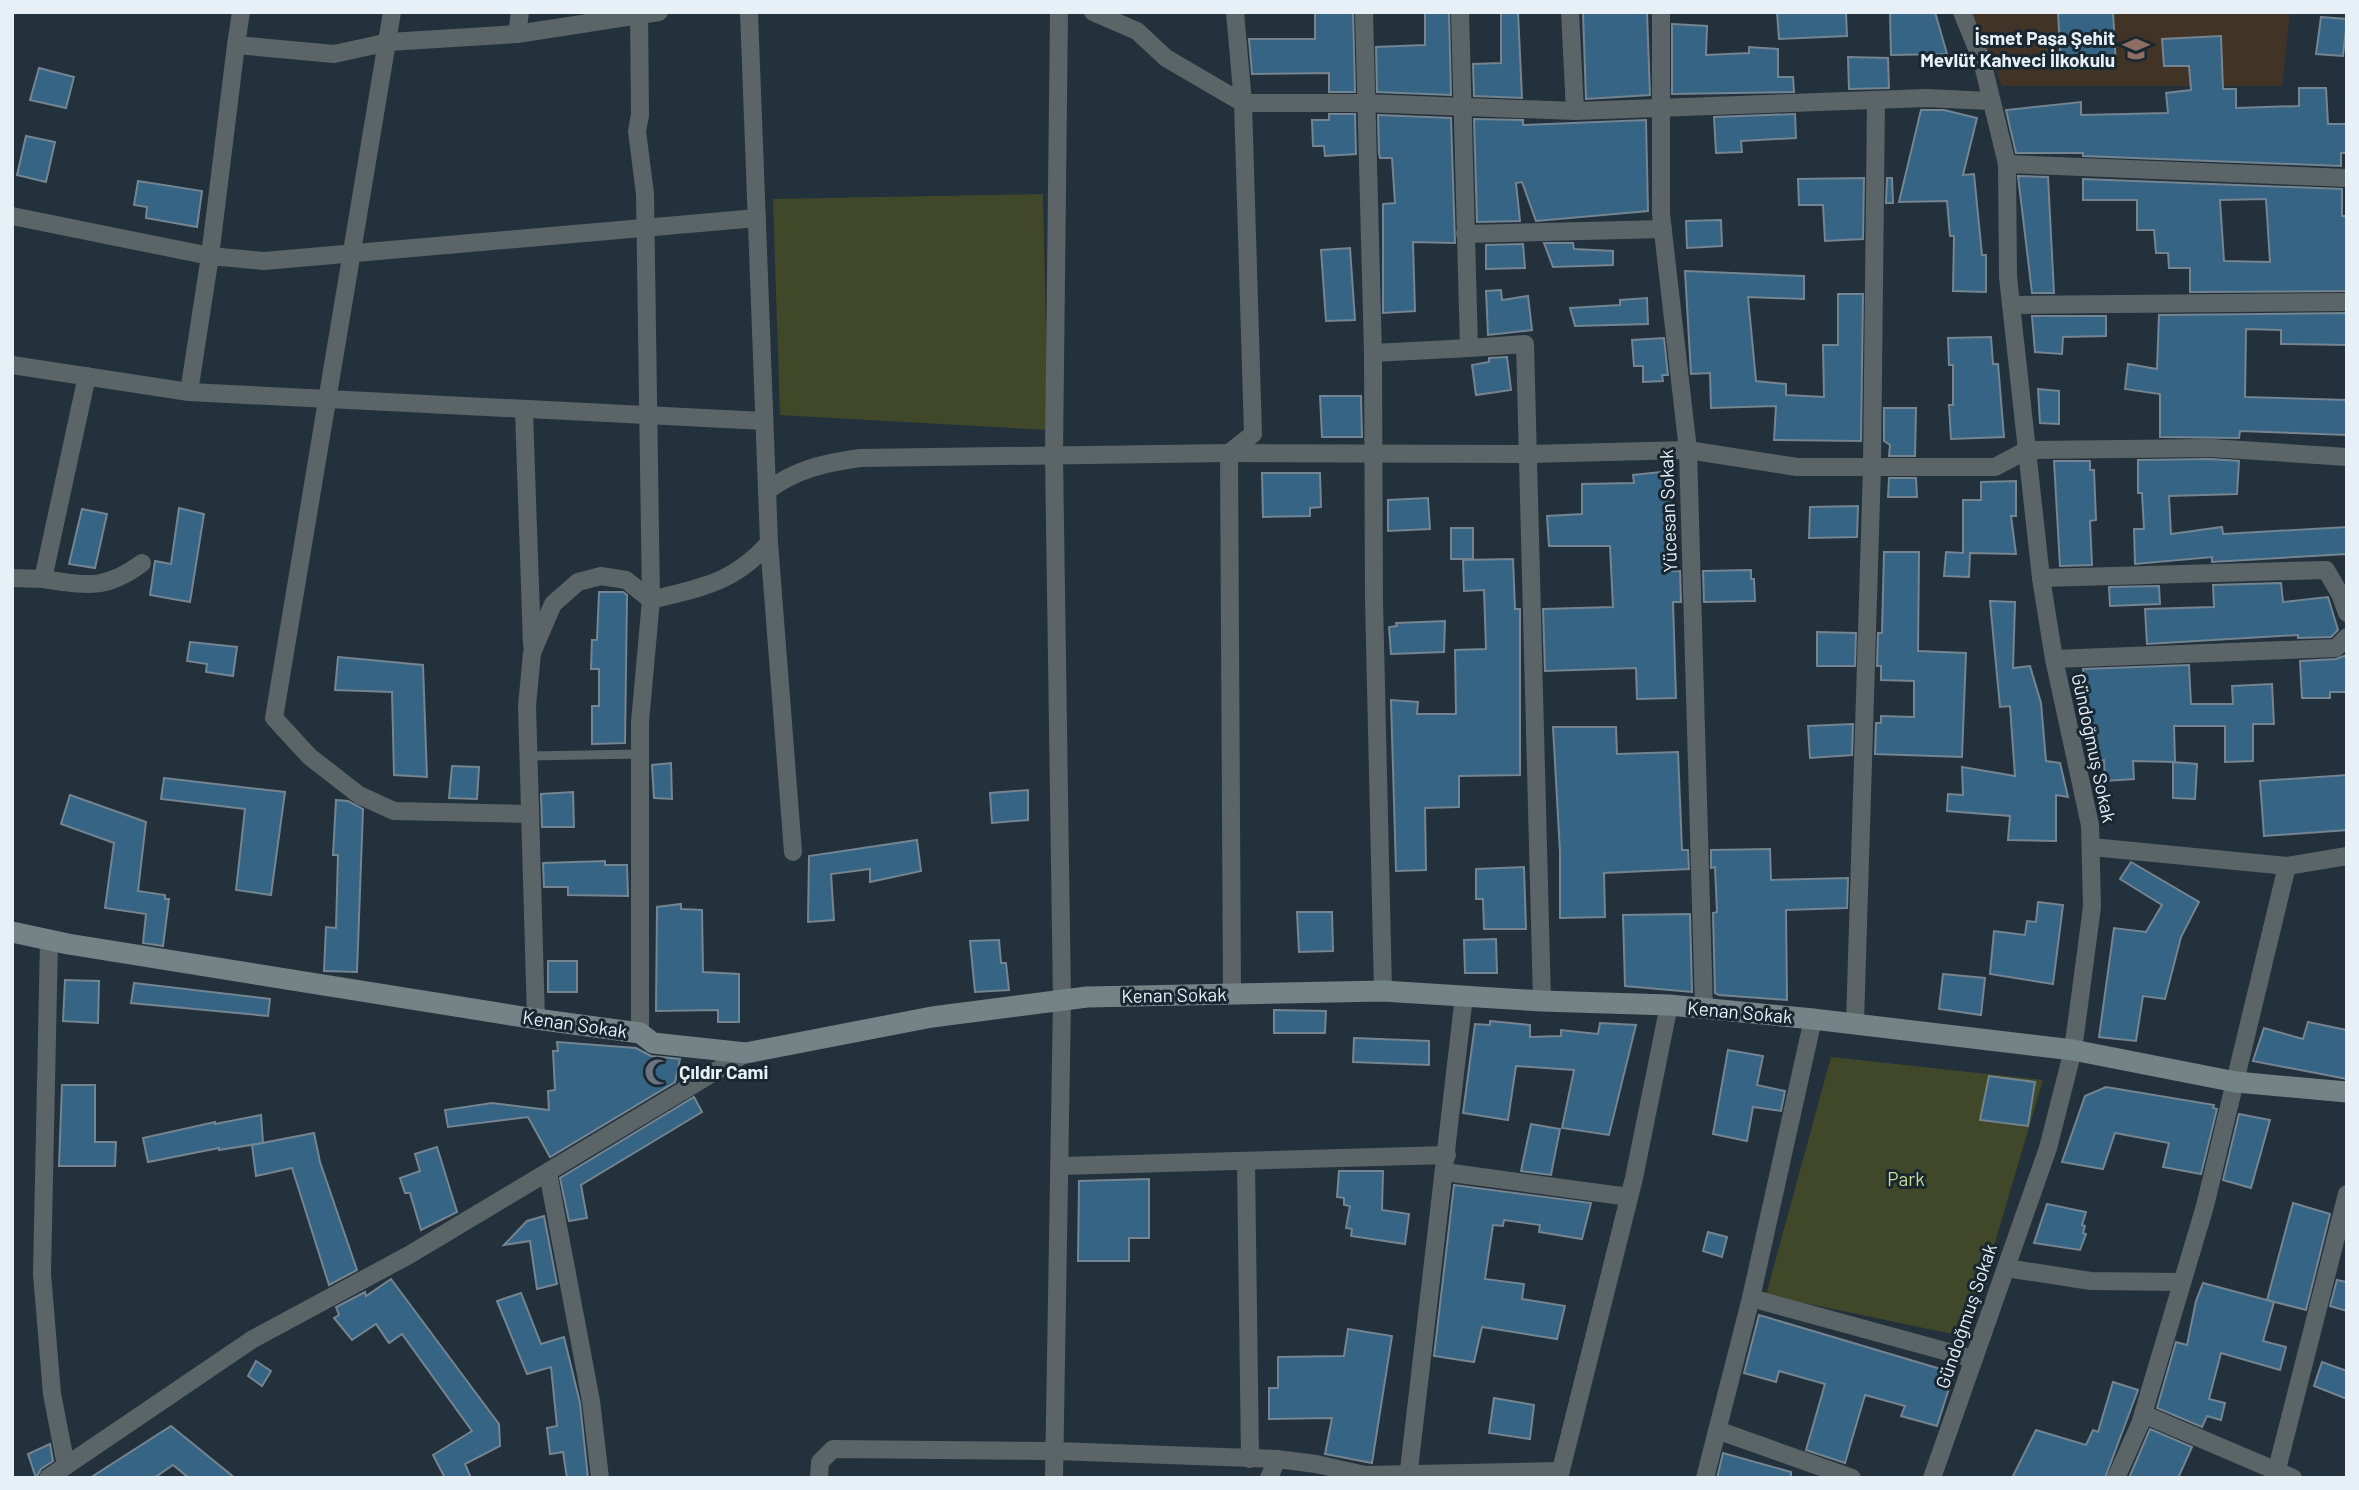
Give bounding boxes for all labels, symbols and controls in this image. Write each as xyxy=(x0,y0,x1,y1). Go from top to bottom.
place label: İsmet Paşa Şehit Mevlüt Kahveci İlkokulu xyxy=(1920,26,2115,71)
school or university icon: İsmet Paşa Şehit Mevlüt Kahveci İlkokulu xyxy=(2121,34,2151,64)
street label: Yücesan Sokak xyxy=(1654,449,1681,573)
street label: Gündoğmuş Sokak xyxy=(2067,671,2122,825)
street label: Kenan Sokak xyxy=(1121,982,1227,1007)
street label: Kenan Sokak xyxy=(1686,995,1794,1028)
street label: Kenan Sokak xyxy=(521,1005,629,1042)
mosque icon: Çıldır Cami xyxy=(643,1057,673,1087)
place label: Çıldır Cami xyxy=(679,1060,768,1083)
park label: Park xyxy=(1887,1167,1925,1190)
street label: Gündoğmuş Sokak xyxy=(1930,1240,2001,1391)

